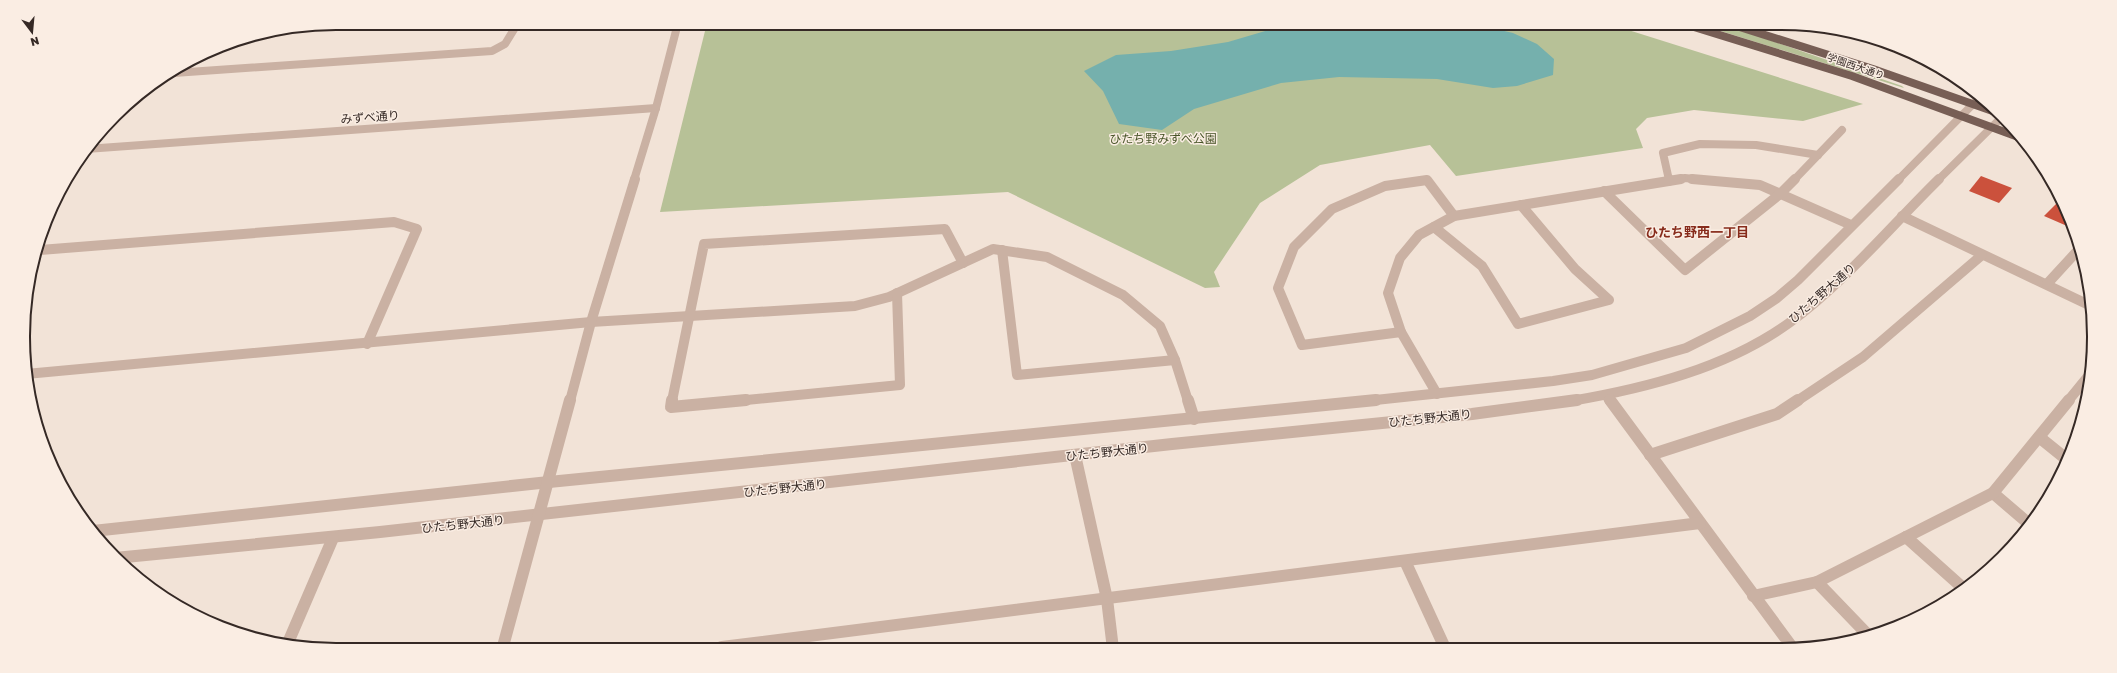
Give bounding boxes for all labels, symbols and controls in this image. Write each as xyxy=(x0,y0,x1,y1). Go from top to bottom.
north arrow xyxy=(12,12,52,52)
text: N xyxy=(29,35,41,49)
street label: 学園西大通り xyxy=(1826,51,1886,81)
street label: みずべ通り xyxy=(340,107,400,127)
park label: ひたち野みずべ公園 xyxy=(1109,131,1217,146)
district label: ひたち野西一丁目 xyxy=(1645,224,1749,240)
street label: ひたち野大通り xyxy=(1785,260,1859,326)
street label: ひたち野大通り xyxy=(1387,406,1473,430)
street label: ひたち野大通り xyxy=(1064,440,1150,464)
street label: ひたち野大通り xyxy=(742,476,828,500)
street label: ひたち野大通り xyxy=(420,512,506,536)

